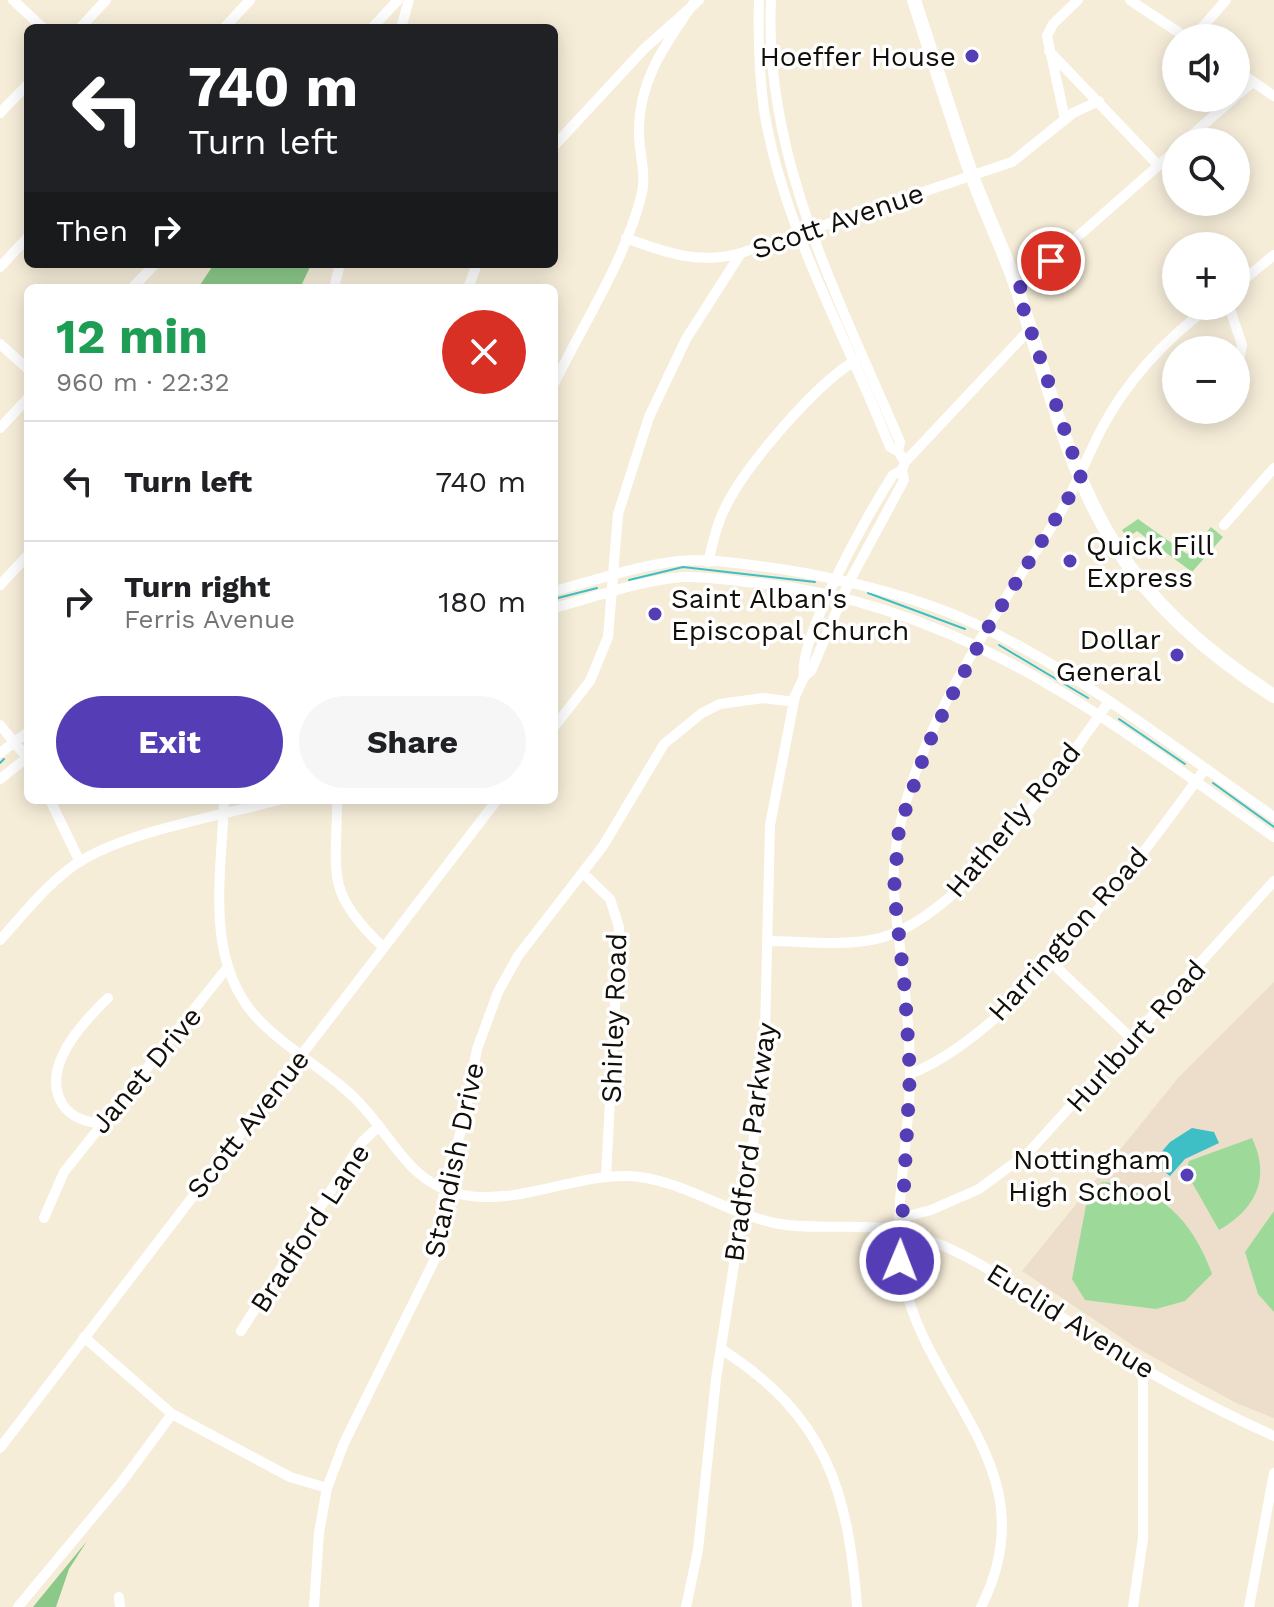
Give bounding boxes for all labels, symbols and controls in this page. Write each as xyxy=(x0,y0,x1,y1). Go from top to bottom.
map controls xyxy=(1162,24,1250,424)
button: sound xyxy=(1162,24,1250,112)
place label: Hoeffer House xyxy=(759,40,956,73)
marker: Hoeffer House xyxy=(963,47,981,65)
text: 740 m xyxy=(188,54,358,120)
icon: left xyxy=(56,56,160,160)
text: Turn left xyxy=(188,121,338,163)
button: search xyxy=(1162,128,1250,216)
street label: Scott Avenue xyxy=(748,176,928,266)
icon: right xyxy=(144,208,188,252)
text: Then xyxy=(56,213,128,248)
pin xyxy=(1017,227,1085,295)
button: + xyxy=(1162,232,1250,320)
icon: arrive xyxy=(1029,239,1073,283)
text: 12 min xyxy=(56,308,208,365)
button: close xyxy=(442,310,526,394)
button: − xyxy=(1162,336,1250,424)
text: 960 m · 22:32 xyxy=(56,367,230,397)
icon: left xyxy=(56,459,100,503)
text: Turn left xyxy=(124,464,252,499)
text: 740 m xyxy=(435,464,526,499)
place label: Quick Fill Express xyxy=(1086,529,1214,594)
marker: Quick Fill Express xyxy=(1061,552,1079,570)
text: Turn right xyxy=(124,569,270,604)
icon: right xyxy=(56,579,100,623)
place label: Saint Alban's Episcopal Church xyxy=(671,582,909,647)
text: 180 m xyxy=(438,584,526,619)
text: Ferris Avenue xyxy=(124,604,295,634)
marker: Saint Alban's Episcopal Church xyxy=(646,605,664,623)
place label: Dollar General xyxy=(1056,623,1161,688)
marker: Dollar General xyxy=(1168,646,1186,664)
button: Exit xyxy=(56,696,283,788)
button: Share xyxy=(299,696,526,788)
street label: Hatherly Road xyxy=(939,736,1087,904)
street label: Harrington Road xyxy=(981,840,1155,1028)
street label: Shirley Road xyxy=(595,933,633,1103)
street label: Hurlburt Road xyxy=(1059,953,1213,1119)
street label: Janet Drive xyxy=(83,1000,209,1140)
street label: Bradford Parkway xyxy=(717,1020,783,1264)
street label: Scott Avenue xyxy=(180,1043,316,1205)
street label: Standish Drive xyxy=(417,1059,491,1261)
street label: Bradford Lane xyxy=(243,1138,377,1318)
place label: Nottingham High School xyxy=(1008,1143,1171,1208)
marker: Nottingham High School xyxy=(1178,1166,1196,1184)
position arrow xyxy=(858,1219,942,1303)
street label: Euclid Avenue xyxy=(981,1256,1161,1386)

